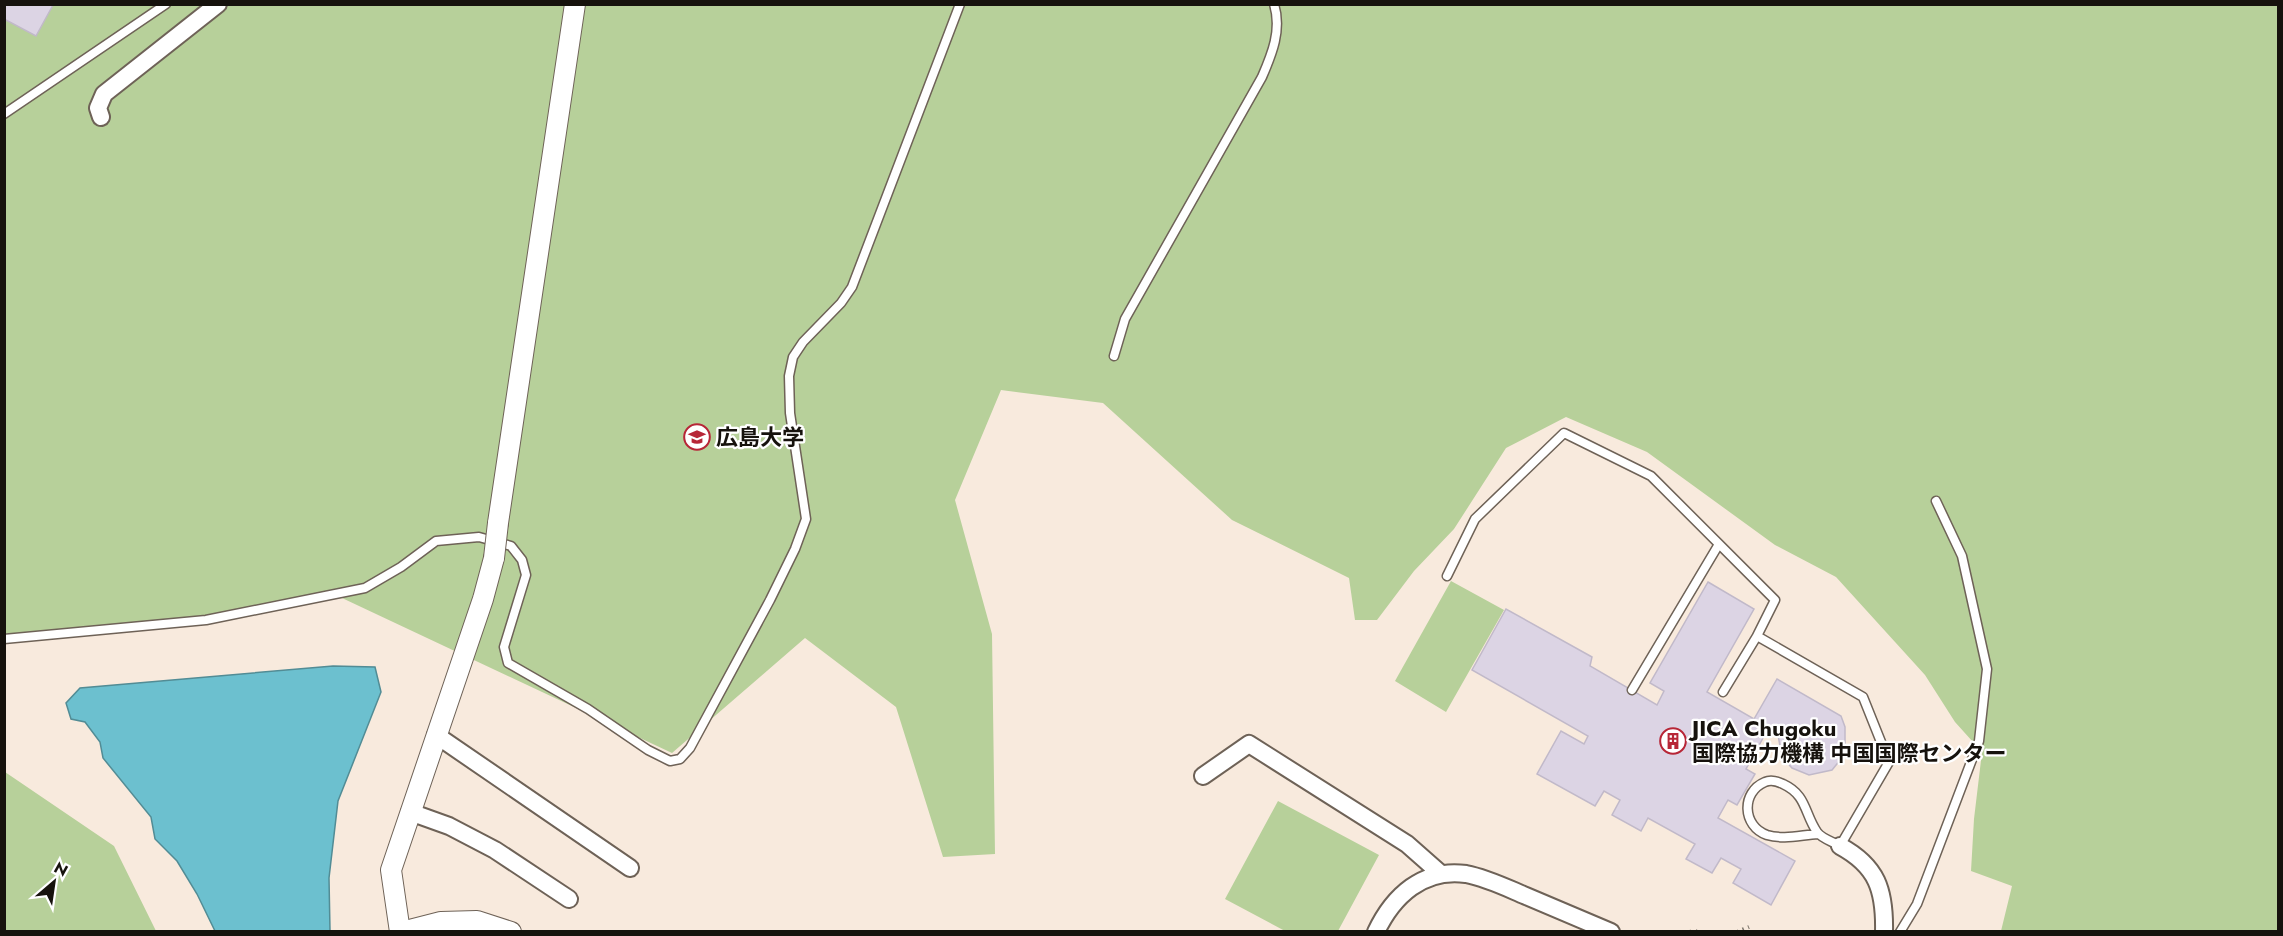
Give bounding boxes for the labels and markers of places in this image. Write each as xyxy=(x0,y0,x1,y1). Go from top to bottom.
place label: 広島大学 xyxy=(716,421,804,453)
school or university icon: 広島大学 xyxy=(682,422,712,452)
place label: JICA Chugoku 国際協力機構 中国国際センター xyxy=(1688,712,2007,769)
building icon: JICA Chugoku 国際協力機構 中国国際センター xyxy=(1658,726,1688,756)

